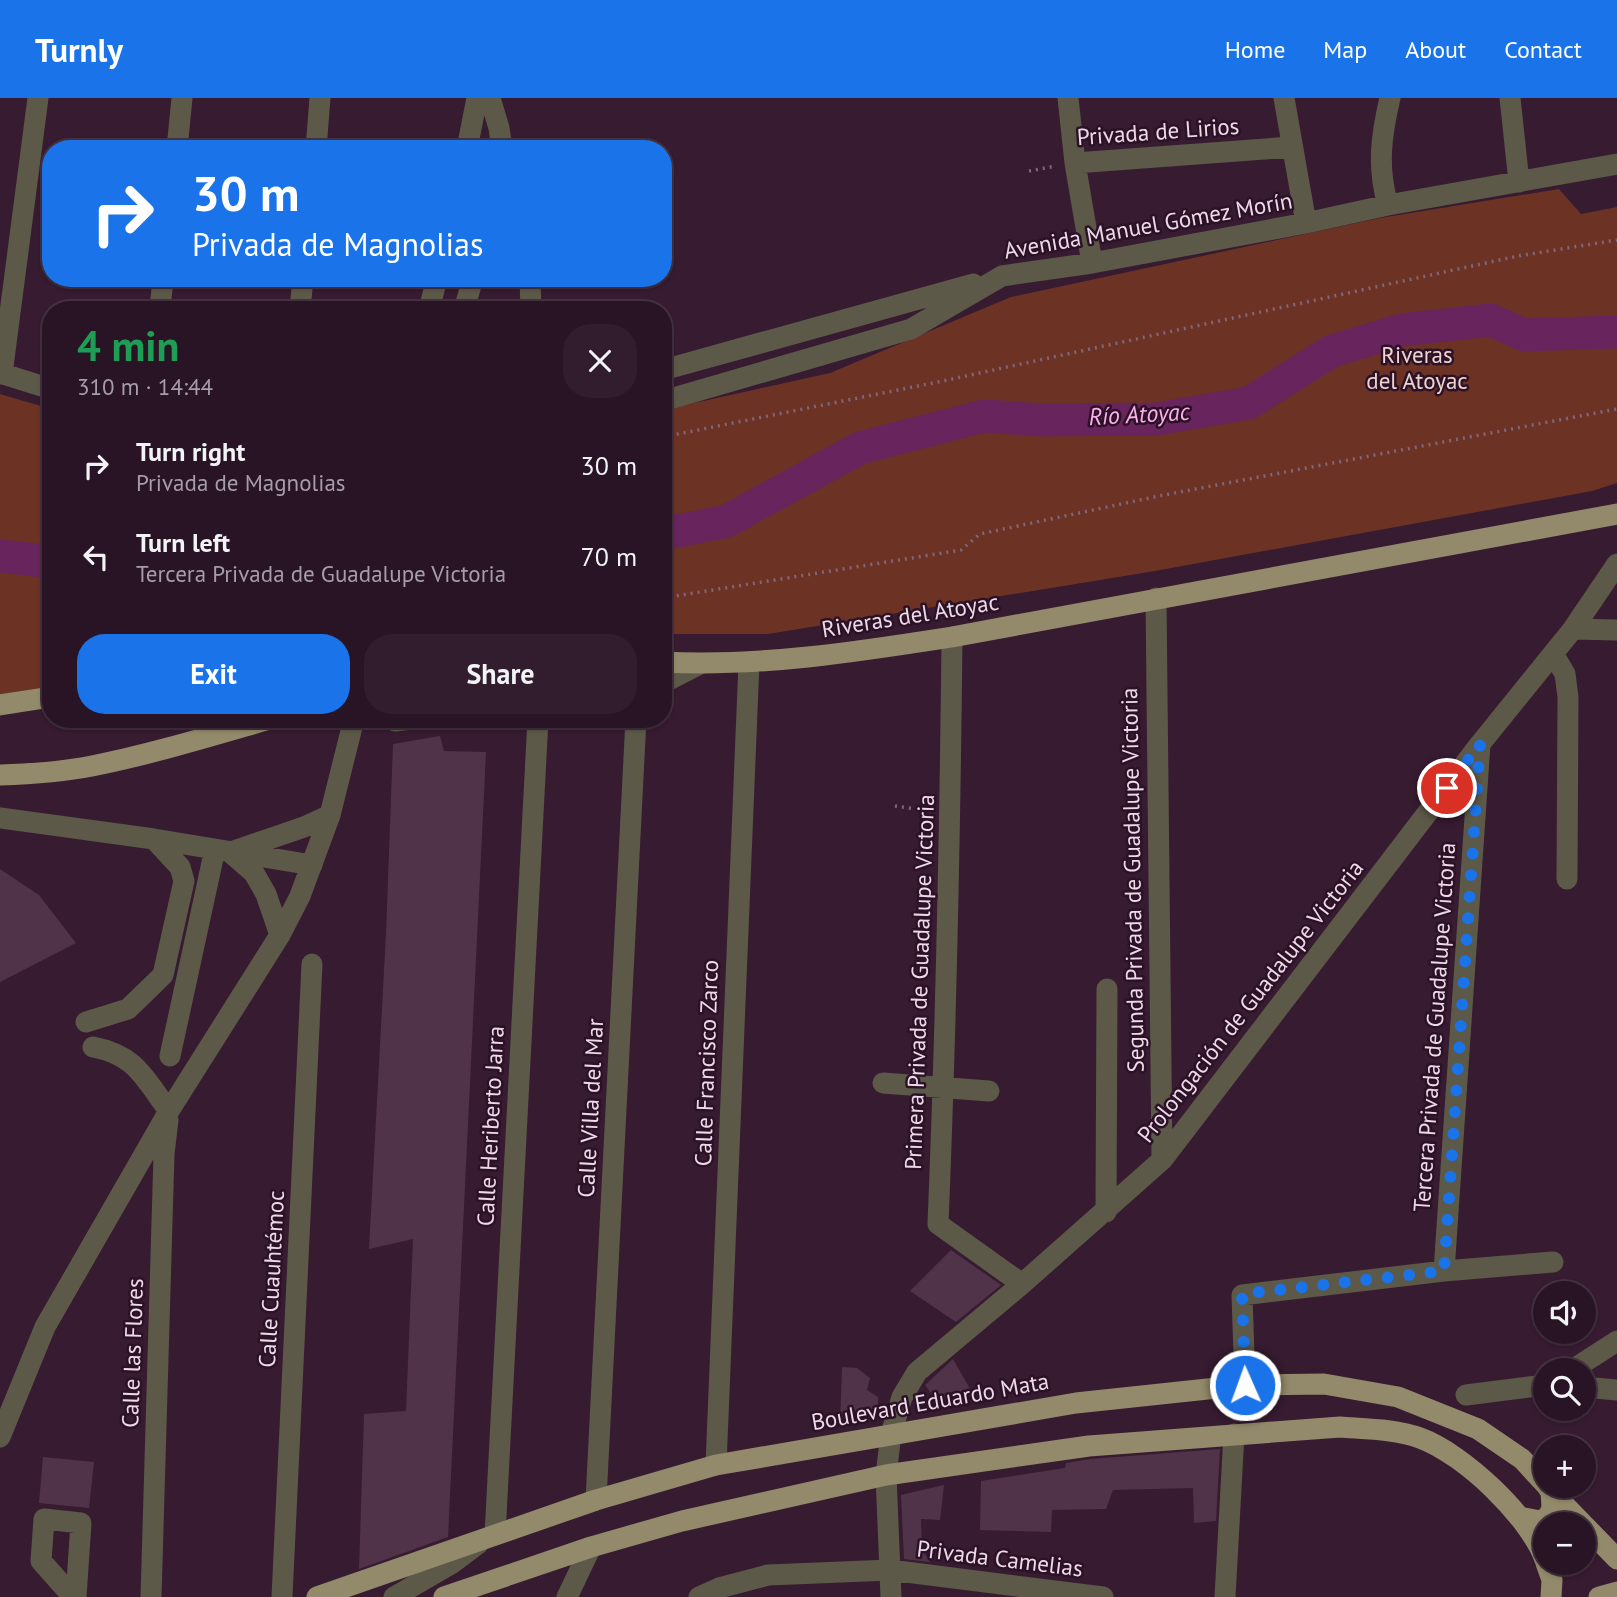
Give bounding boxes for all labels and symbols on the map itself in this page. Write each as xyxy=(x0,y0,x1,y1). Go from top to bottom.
street label: Privada de Lirios xyxy=(1076,111,1240,151)
street label: Avenida Manuel Gómez Morín xyxy=(1002,185,1294,265)
park label: Riveras del Atoyac xyxy=(1366,340,1468,395)
water label: Río Atoyac xyxy=(1088,396,1191,432)
street label: Riveras del Atoyac xyxy=(819,587,1001,643)
street label: Segunda Privada de Guadalupe Victoria xyxy=(1114,687,1150,1073)
pin xyxy=(1417,758,1477,818)
street label: Primera Privada de Guadalupe Victoria xyxy=(898,794,940,1170)
street label: Tercera Privada de Guadalupe Victoria xyxy=(1407,841,1461,1213)
street label: Prolongación de Guadalupe Victoria xyxy=(1131,854,1369,1148)
street label: Calle Francisco Zarco xyxy=(688,959,724,1167)
street label: Calle Villa del Mar xyxy=(571,1018,609,1198)
street label: Calle Heriberto Jarra xyxy=(470,1025,510,1227)
street label: Calle Cuauhtémoc xyxy=(252,1190,290,1368)
street label: Calle las Flores xyxy=(115,1278,149,1428)
position arrow xyxy=(1208,1348,1282,1422)
street label: Boulevard Eduardo Mata xyxy=(809,1366,1051,1436)
street label: Privada Camelias xyxy=(915,1533,1085,1583)

